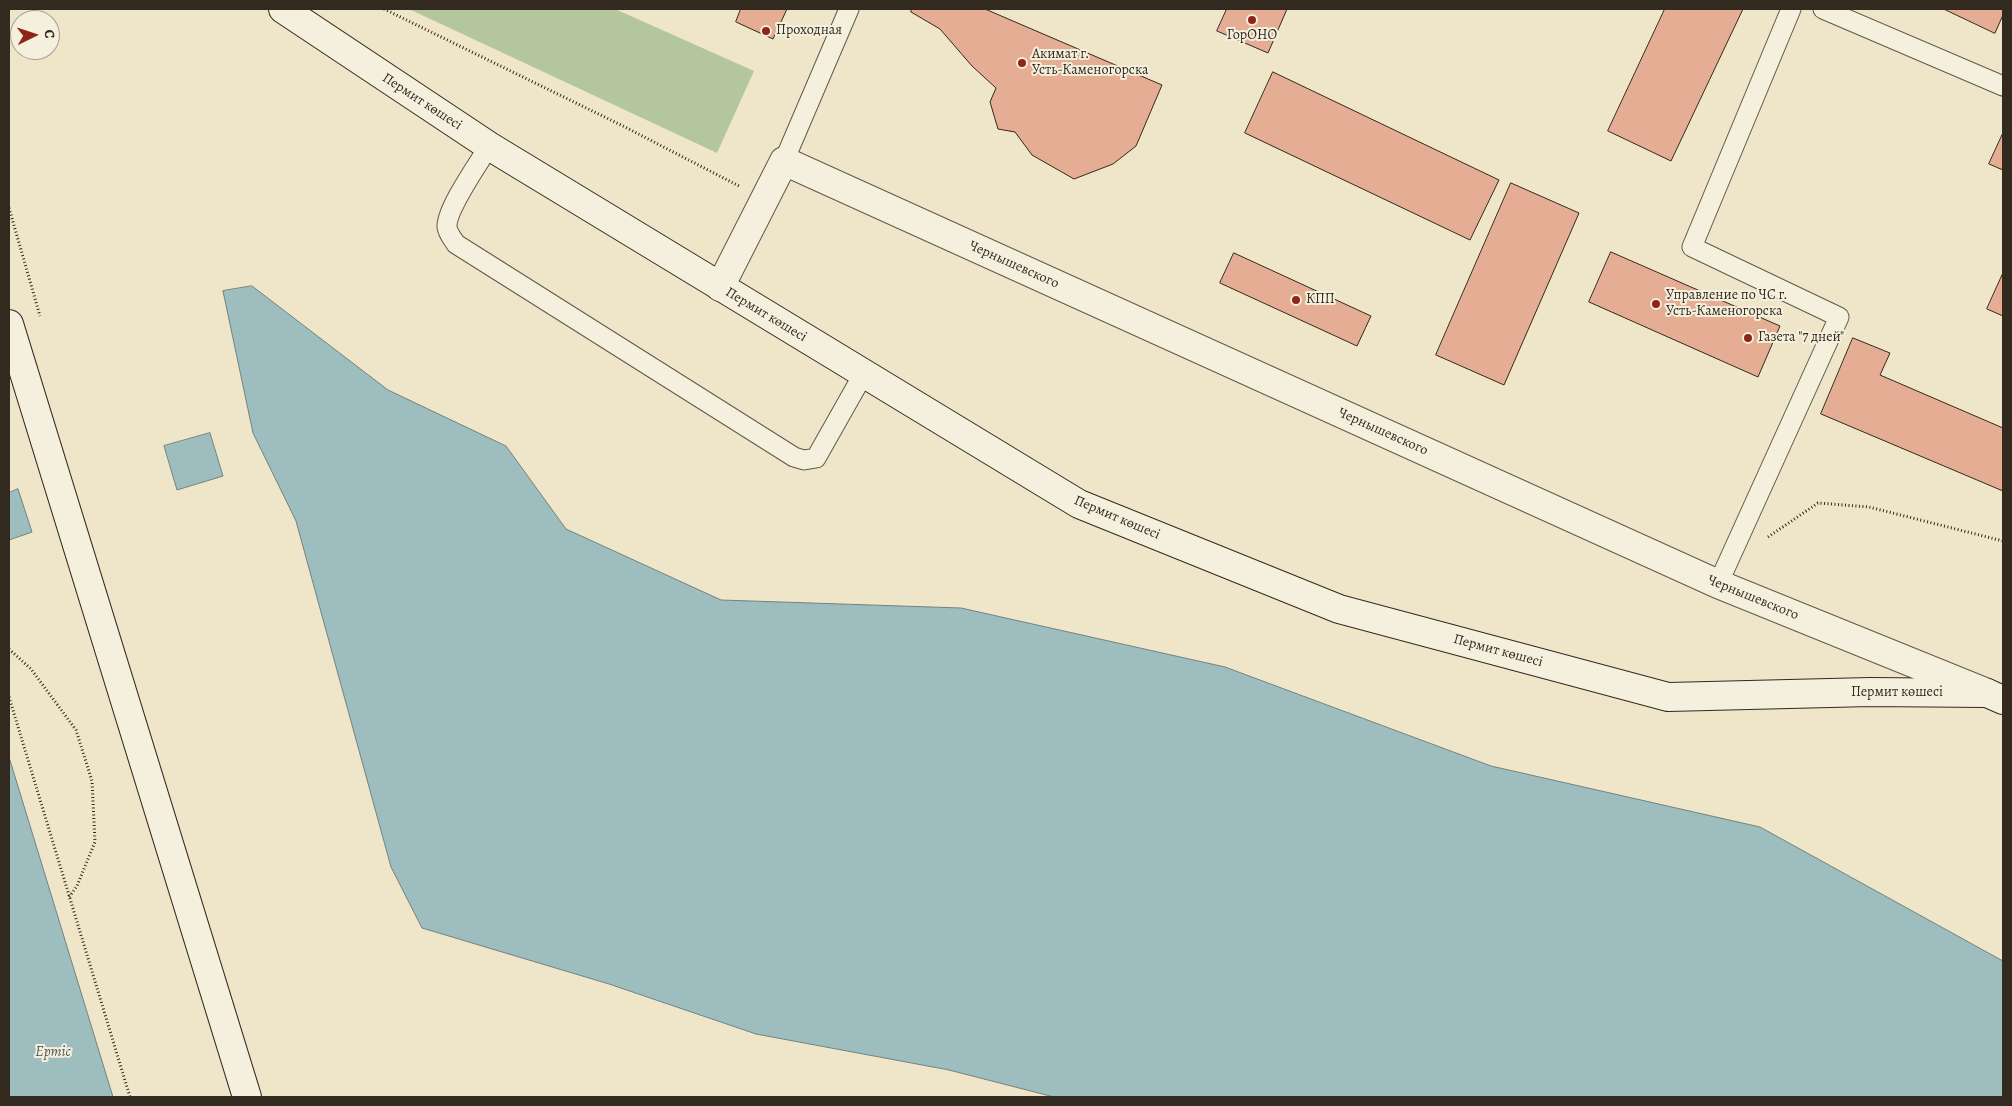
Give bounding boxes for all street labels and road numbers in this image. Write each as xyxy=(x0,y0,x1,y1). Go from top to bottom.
street label: Пермит көшесі xyxy=(379,70,465,134)
street label: Чернышевского xyxy=(966,238,1062,292)
street label: Пермит көшесі xyxy=(722,284,810,346)
street label: Чернышевского xyxy=(1335,405,1431,459)
street label: Пермит көшесі xyxy=(1071,492,1163,544)
street label: Чернышевского xyxy=(1705,572,1801,624)
street label: Пермит көшесі xyxy=(1451,631,1545,671)
street label: Пермит көшесі xyxy=(1851,685,1943,701)

